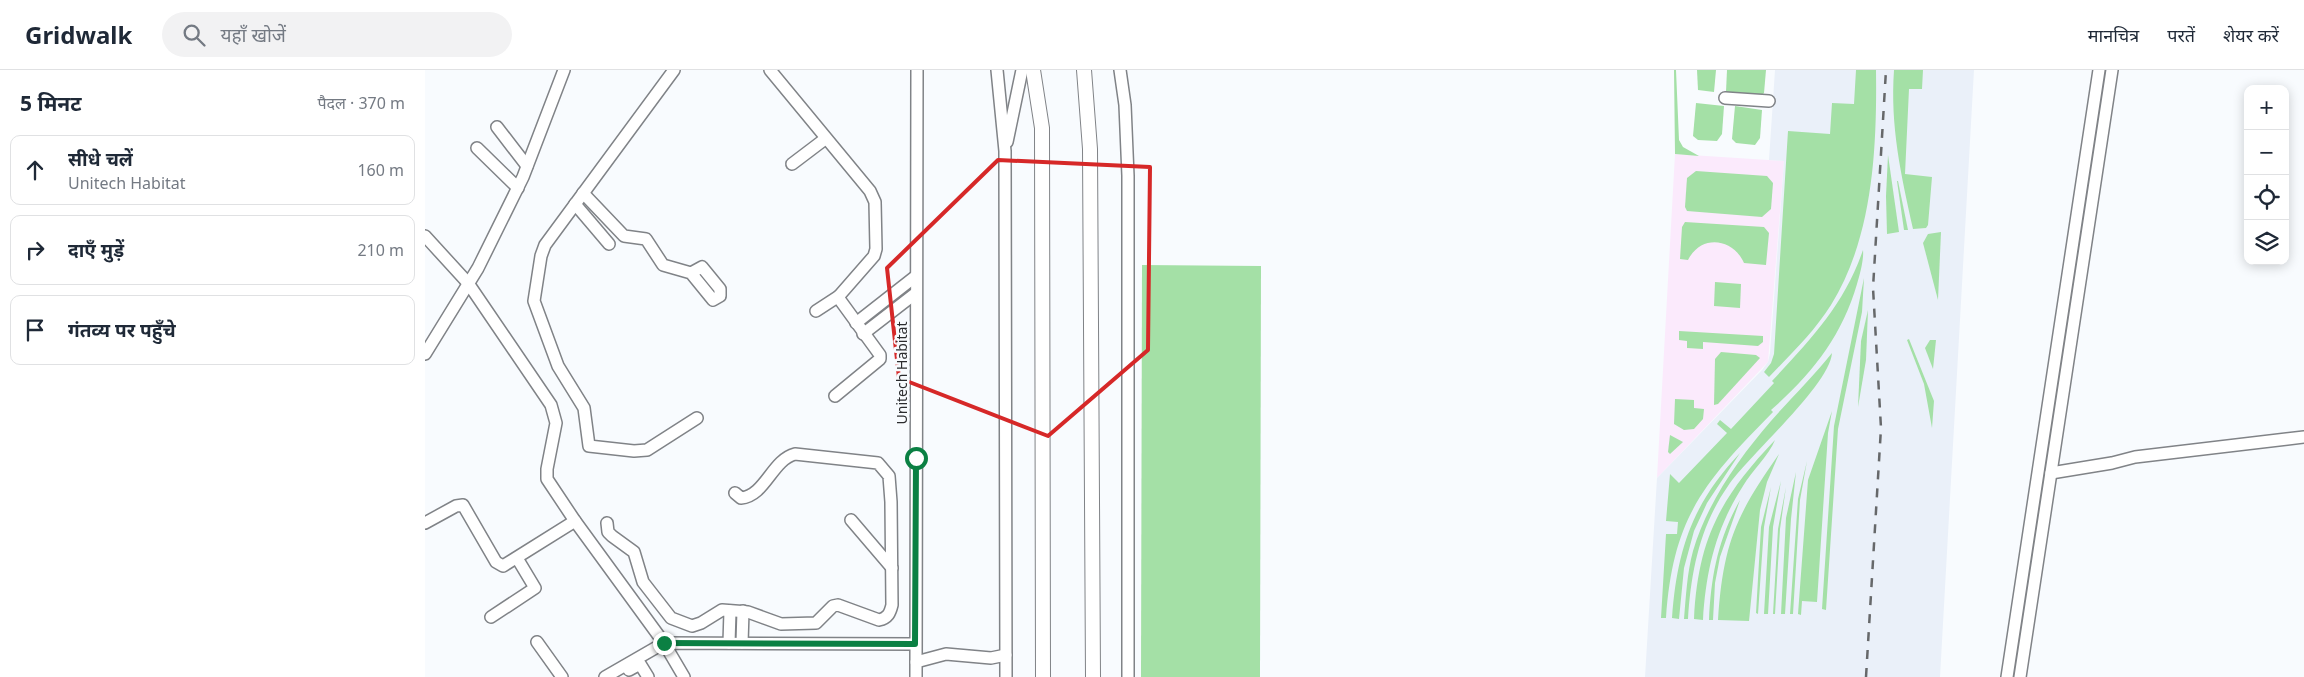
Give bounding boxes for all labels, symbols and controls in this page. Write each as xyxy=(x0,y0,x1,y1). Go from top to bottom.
search box xyxy=(162,12,512,57)
text: Gridwalk xyxy=(25,18,132,51)
icon: search xyxy=(180,21,208,49)
text: यहाँ खोजें xyxy=(220,22,286,48)
text: मानचित्र xyxy=(2088,23,2139,47)
text: परतें xyxy=(2167,23,2195,47)
text: शेयर करें xyxy=(2223,23,2279,47)
map controls xyxy=(2244,85,2289,265)
button: + xyxy=(2244,85,2289,130)
text: 5 मिनट xyxy=(20,89,82,117)
text: पैदल · 370 m xyxy=(317,92,405,114)
button: − xyxy=(2244,130,2289,175)
text: सीधे चलें xyxy=(68,146,133,172)
icon: ahead xyxy=(21,156,49,184)
text: 160 m xyxy=(357,159,404,181)
text: Unitech Habitat xyxy=(68,172,186,194)
button: locate xyxy=(2244,175,2289,220)
button: layers xyxy=(2244,220,2289,265)
icon: right xyxy=(21,236,49,264)
text: दाएँ मुड़ें xyxy=(68,237,124,263)
text: 210 m xyxy=(357,239,404,261)
icon: arrive xyxy=(21,316,49,344)
text: गंतव्य पर पहुँचे xyxy=(68,317,176,343)
street label: Unitech Habitat xyxy=(892,322,911,424)
route start xyxy=(905,447,928,470)
route end xyxy=(653,632,676,655)

